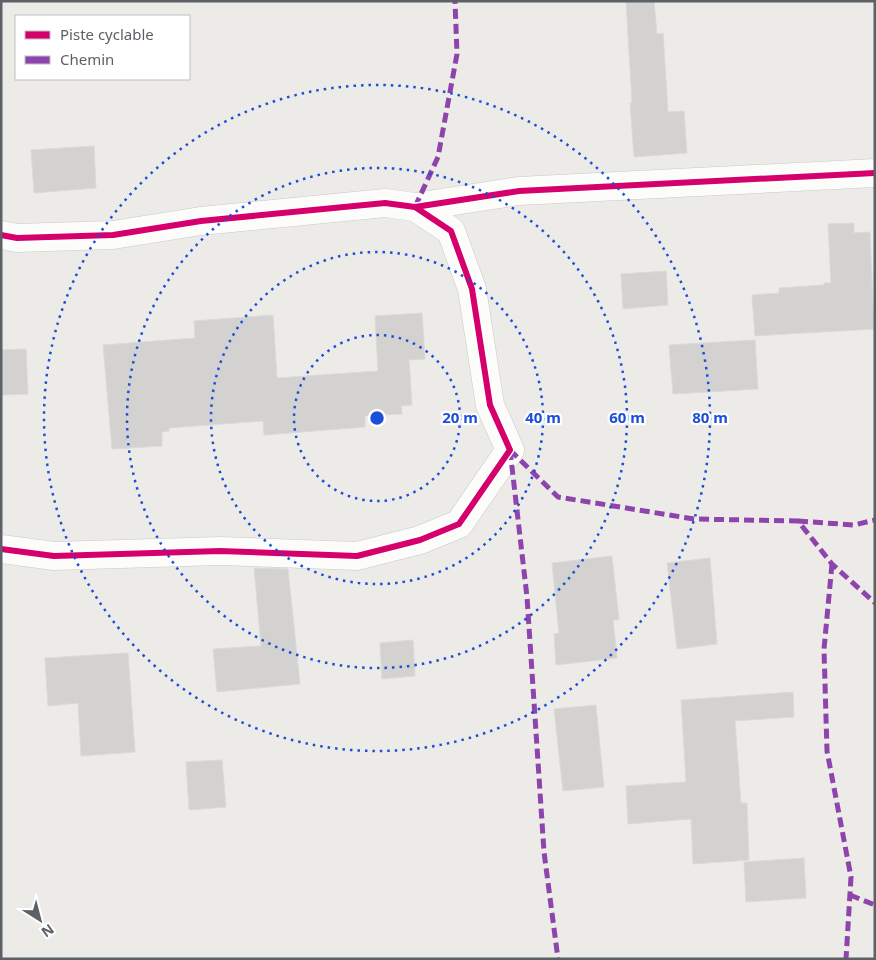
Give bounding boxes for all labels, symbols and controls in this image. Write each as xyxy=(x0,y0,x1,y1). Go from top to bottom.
legend xyxy=(15,15,190,80)
text: Piste cyclable xyxy=(60,24,154,44)
text: Chemin xyxy=(60,49,114,69)
text: 20 m xyxy=(442,407,478,427)
text: 40 m xyxy=(525,407,561,427)
text: 60 m xyxy=(609,407,645,427)
text: 80 m xyxy=(692,407,728,427)
centre of rings xyxy=(368,409,386,427)
north arrow xyxy=(15,895,65,945)
text: N xyxy=(38,920,58,942)

